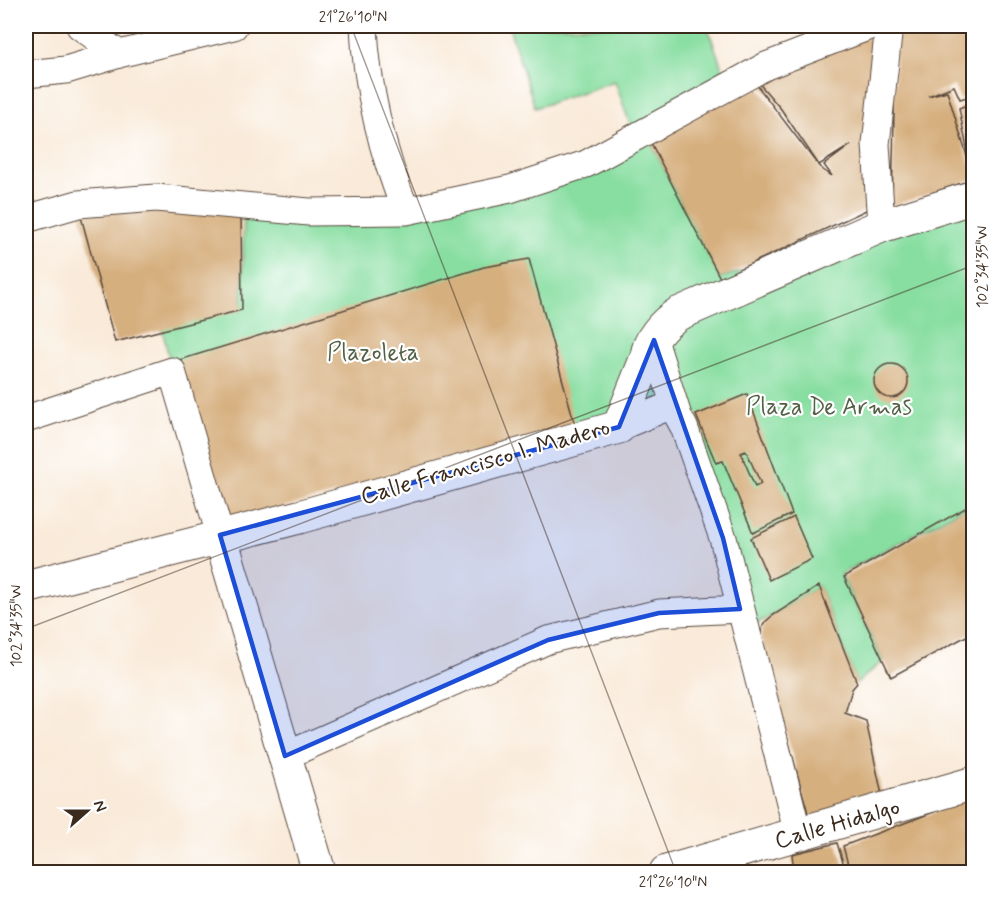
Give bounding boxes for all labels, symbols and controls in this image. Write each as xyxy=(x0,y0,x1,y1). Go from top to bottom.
text: 21°26'10"N xyxy=(319,8,387,28)
text: 102°34'35"W xyxy=(973,226,993,308)
park label: Plazoleta xyxy=(327,338,419,369)
park label: Plaza De Armas xyxy=(746,392,912,423)
street label: Calle Francisco I. Madero xyxy=(357,412,614,513)
text: 102°34'35"W xyxy=(7,585,27,667)
north arrow xyxy=(57,781,117,841)
street label: Calle Hidalgo xyxy=(771,792,904,857)
text: N xyxy=(88,797,111,815)
text: 21°26'10"N xyxy=(639,873,707,893)

